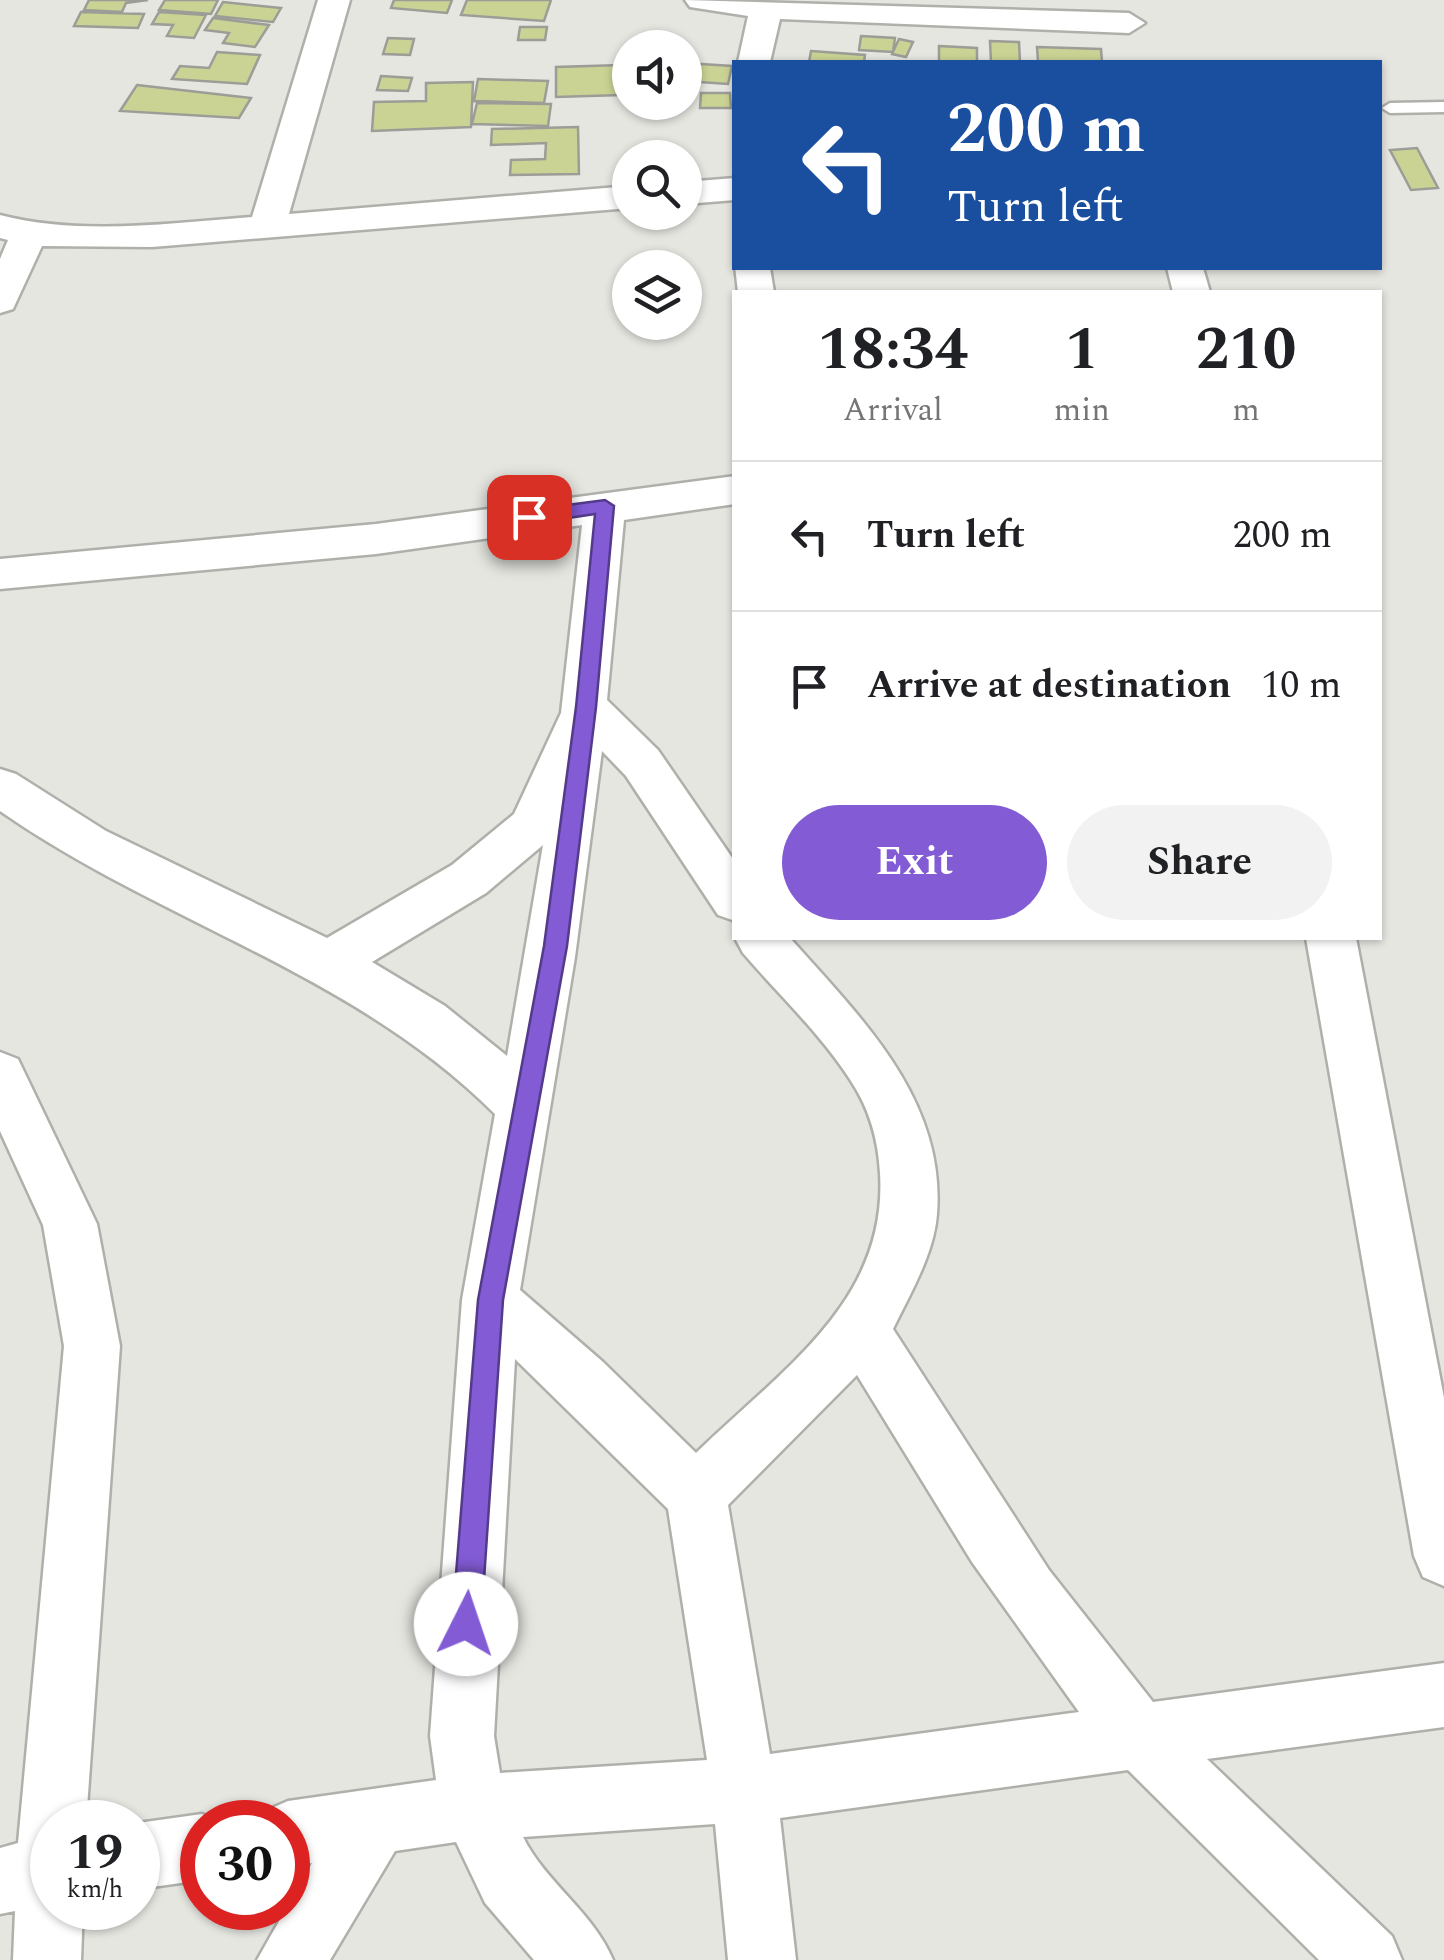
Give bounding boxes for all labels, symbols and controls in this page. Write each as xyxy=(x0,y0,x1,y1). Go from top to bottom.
map controls xyxy=(612,30,702,340)
button: sound xyxy=(612,30,702,120)
text: 200 m xyxy=(947,77,1145,183)
icon: left xyxy=(782,100,912,230)
button: search xyxy=(612,140,702,230)
text: Turn left xyxy=(947,173,1124,242)
button: layers xyxy=(612,250,702,340)
text: 18:34 xyxy=(818,304,968,396)
text: 1 xyxy=(1065,304,1099,396)
text: 210 xyxy=(1195,304,1296,396)
text: Arrival xyxy=(843,386,943,435)
text: min xyxy=(1054,386,1110,435)
text: m xyxy=(1232,386,1260,435)
pin xyxy=(487,475,572,560)
icon: arrive xyxy=(502,490,557,545)
text: Turn left xyxy=(867,507,1025,565)
text: 200 m xyxy=(1233,507,1332,565)
icon: left xyxy=(782,509,837,564)
text: Arrive at destination xyxy=(867,657,1231,715)
text: 10 m xyxy=(1261,657,1341,715)
icon: arrive xyxy=(782,659,837,714)
button: Exit xyxy=(782,805,1047,920)
button: Share xyxy=(1067,805,1332,920)
position arrow xyxy=(414,1572,518,1676)
speed limit sign: 30 xyxy=(180,1800,310,1930)
text: 19 xyxy=(67,1815,123,1891)
text: km/h xyxy=(67,1871,123,1909)

